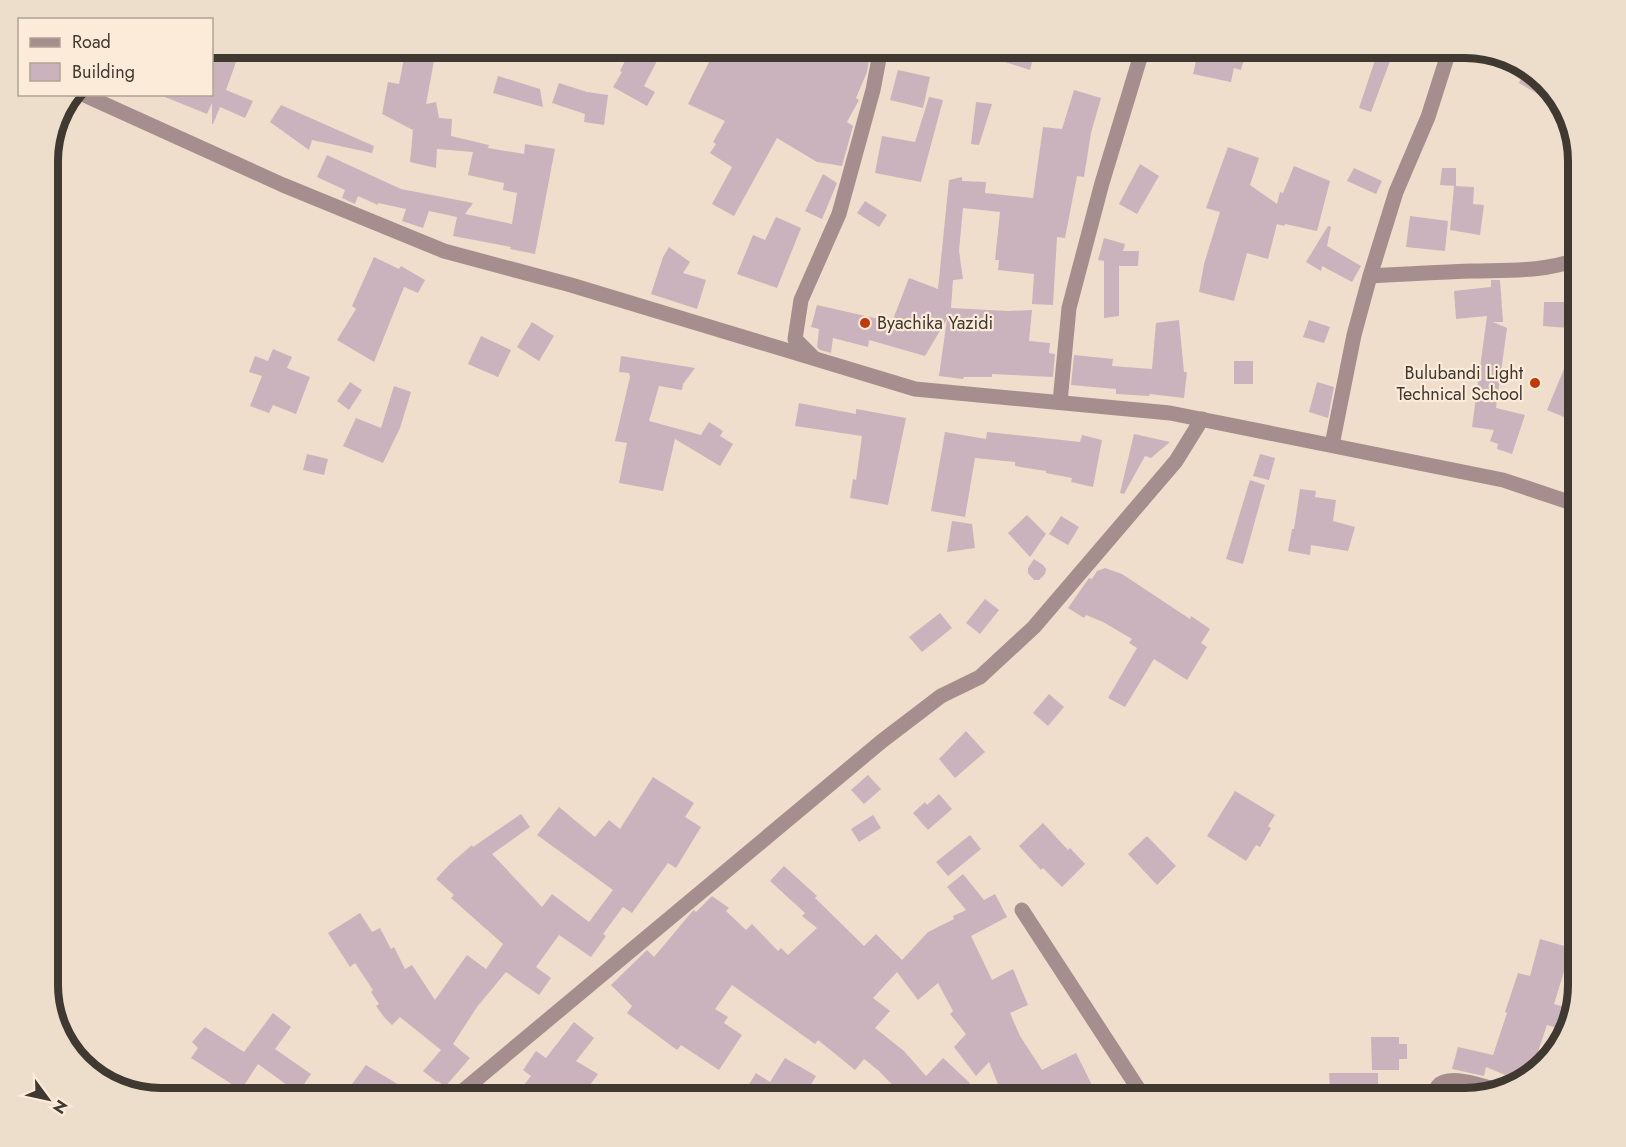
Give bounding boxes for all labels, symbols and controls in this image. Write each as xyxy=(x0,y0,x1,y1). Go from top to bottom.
legend xyxy=(18,18,213,96)
text: Road xyxy=(72,29,111,55)
text: Building xyxy=(72,59,135,85)
place label: Byachika Yazidi xyxy=(877,310,993,336)
marker: Byachika Yazidi xyxy=(858,316,872,330)
place label: Bulubandi Light Technical School xyxy=(1396,360,1524,407)
marker: Bulubandi Light Technical School xyxy=(1528,376,1542,390)
north arrow xyxy=(18,1069,78,1129)
text: N xyxy=(47,1095,73,1118)

